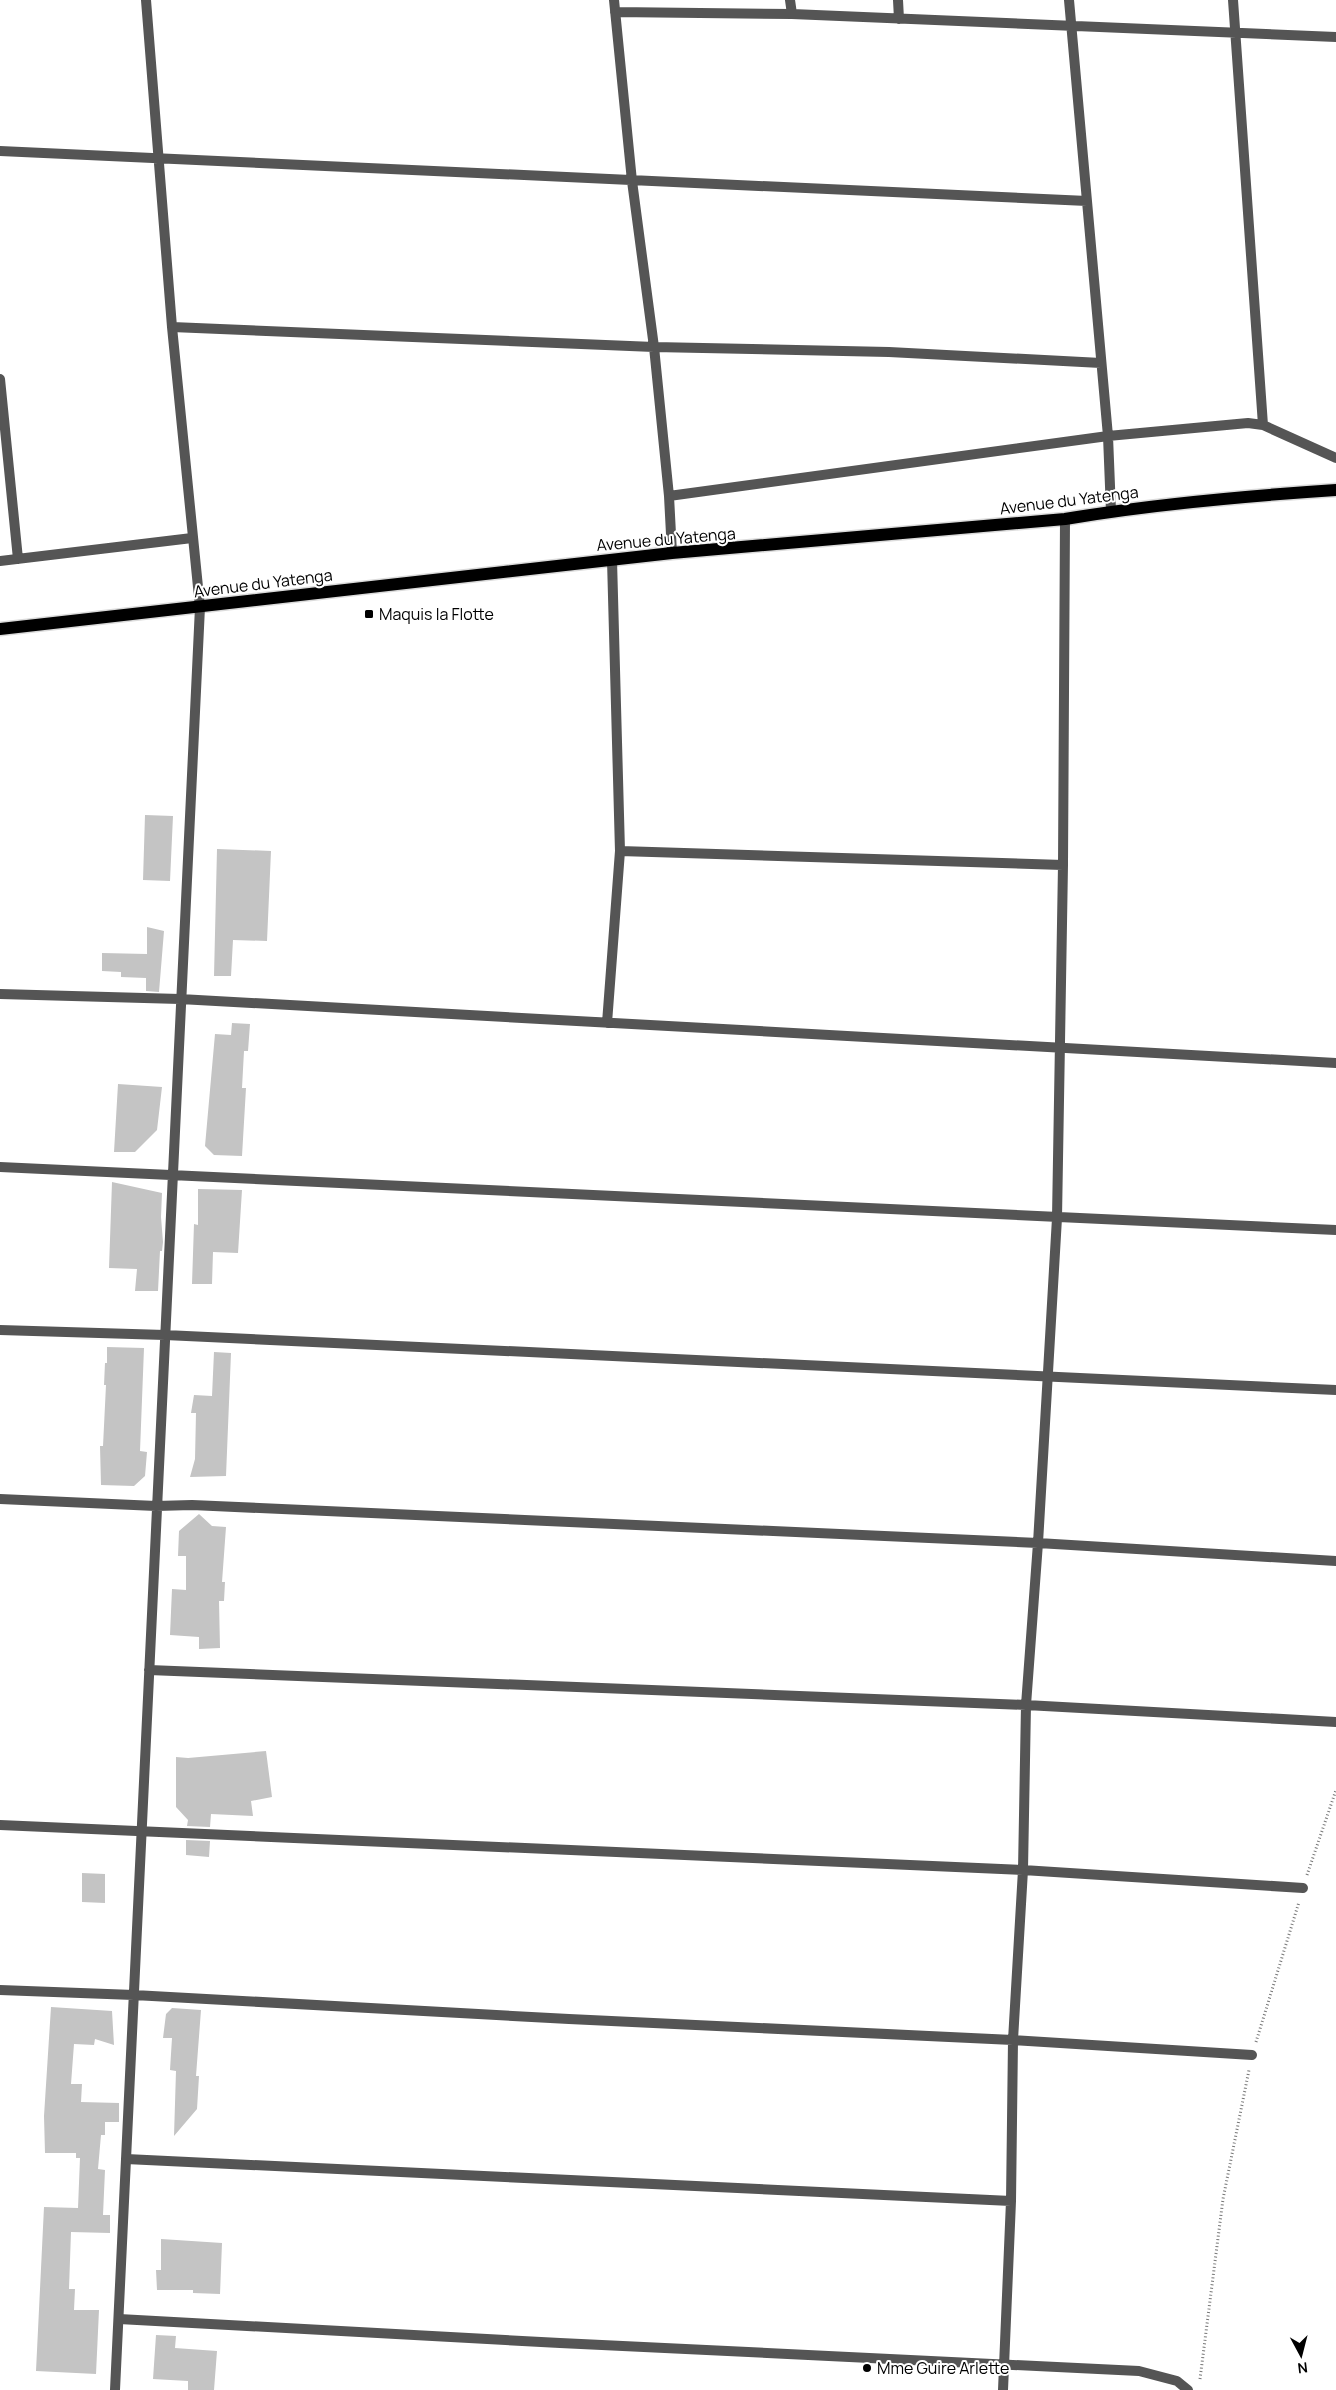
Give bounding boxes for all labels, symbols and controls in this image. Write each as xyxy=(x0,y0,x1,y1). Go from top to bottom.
street label: Avenue du Yatenga xyxy=(998,481,1140,519)
street label: Avenue du Yatenga xyxy=(595,522,737,556)
street label: Avenue du Yatenga xyxy=(192,564,334,602)
place label: Maquis la Flotte xyxy=(379,603,494,625)
marker: Maquis la Flotte xyxy=(363,608,375,620)
north arrow xyxy=(1276,2330,1326,2380)
place label: Mme Guire Arlette xyxy=(877,2357,1009,2379)
text: N xyxy=(1296,2358,1309,2378)
marker: Mme Guire Arlette xyxy=(861,2362,873,2374)

